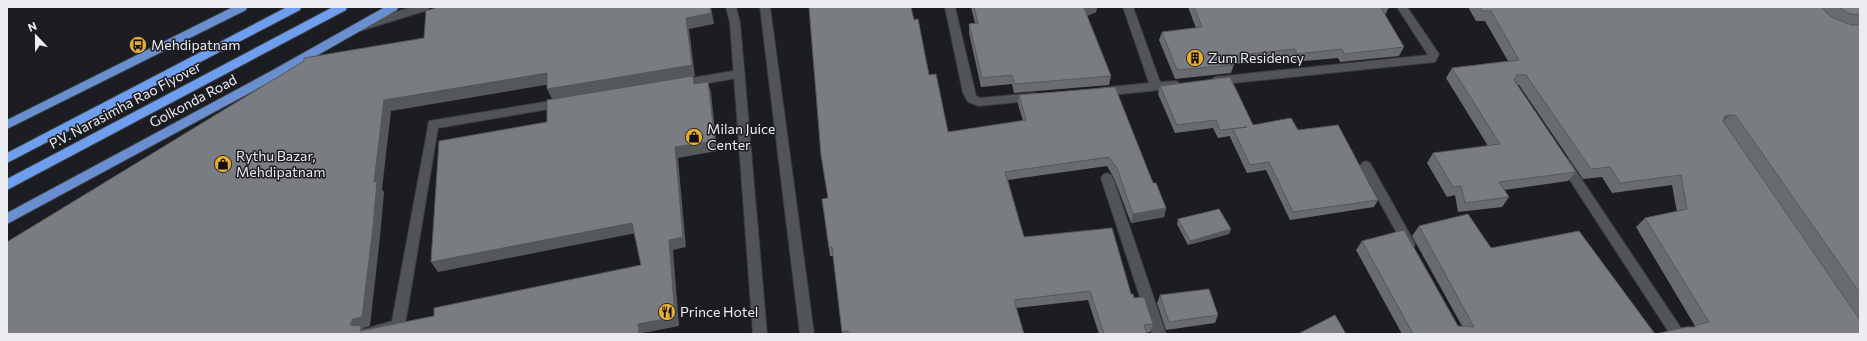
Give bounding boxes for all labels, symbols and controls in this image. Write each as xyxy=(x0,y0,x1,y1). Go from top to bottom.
north arrow xyxy=(16,16,56,56)
text: N xyxy=(26,19,38,34)
bus stop icon: Mehdipatnam xyxy=(128,35,148,55)
place label: Mehdipatnam xyxy=(151,36,240,53)
building icon: Zum Residency xyxy=(1185,48,1205,68)
place label: Zum Residency xyxy=(1208,49,1304,66)
street label: P.V. Narasimha Rao Flyover xyxy=(46,57,204,152)
street label: Golkonda Road xyxy=(146,70,239,131)
place label: Milan Juice Center xyxy=(707,120,775,153)
shop icon: Milan Juice Center xyxy=(684,127,704,147)
place label: Rythu Bazar, Mehdipatnam xyxy=(236,147,325,180)
shop icon: Rythu Bazar, Mehdipatnam xyxy=(213,154,233,174)
restaurant icon: Prince Hotel xyxy=(657,302,677,322)
place label: Prince Hotel xyxy=(680,303,758,320)

